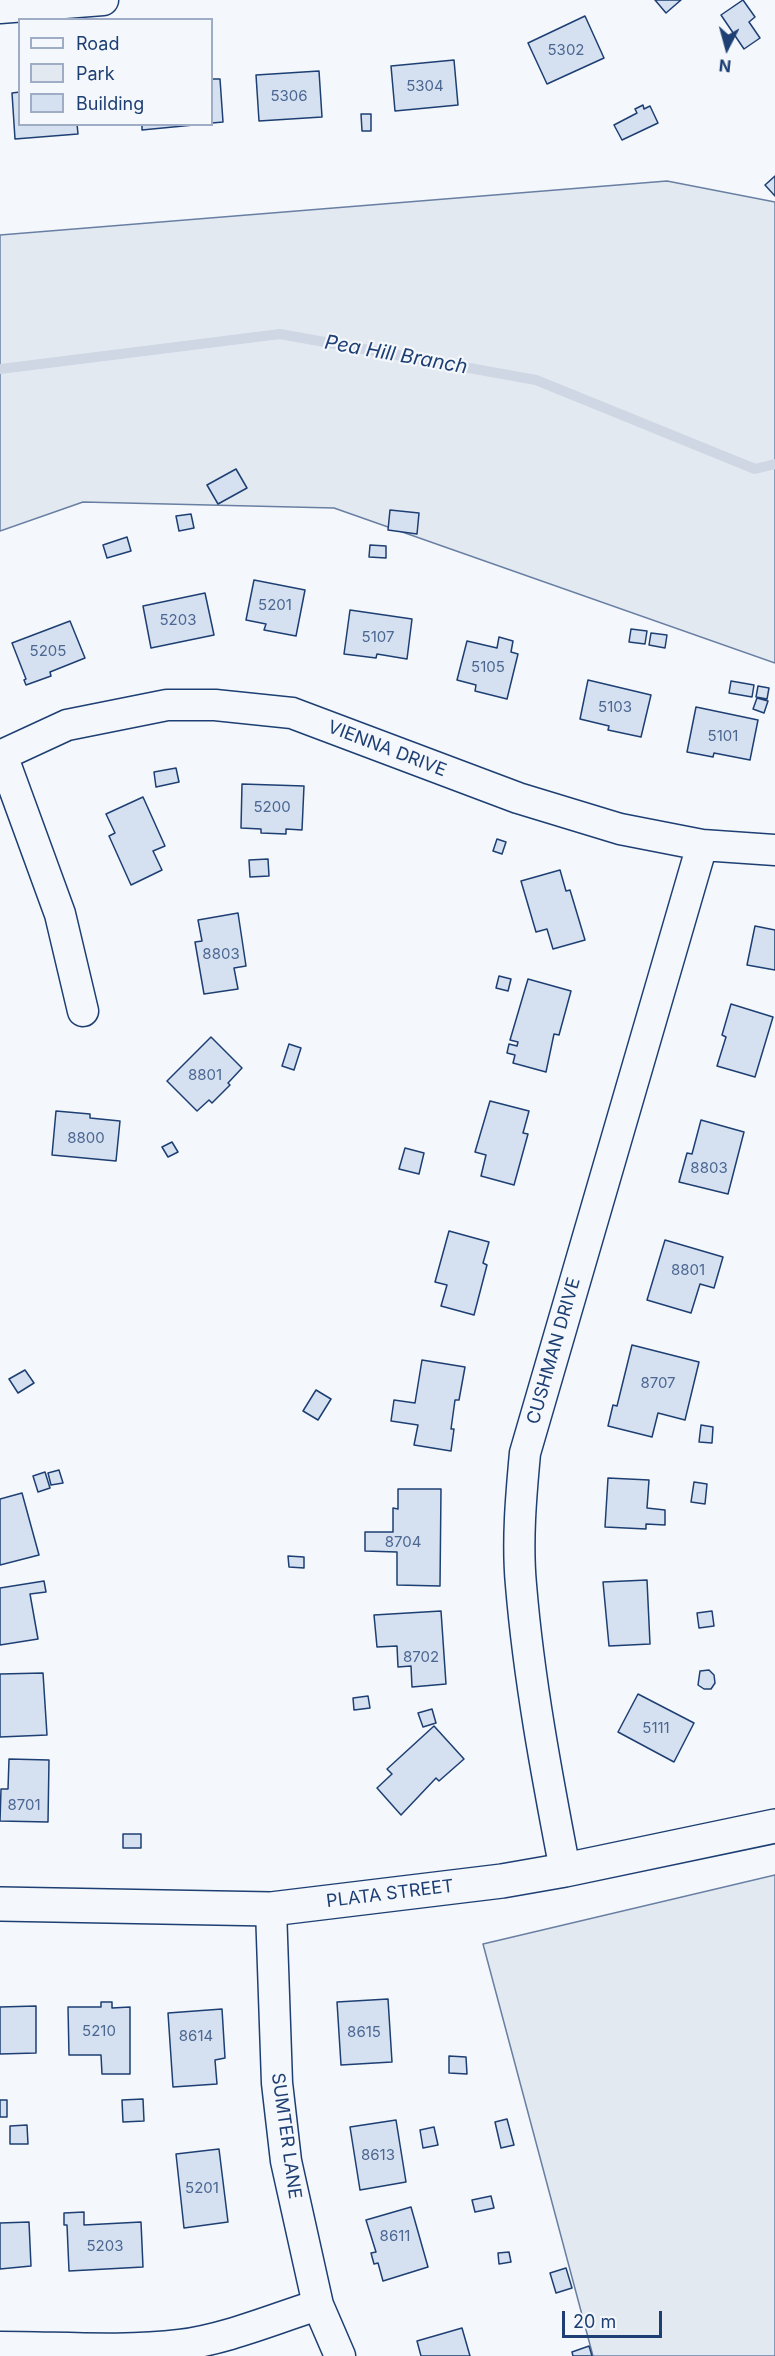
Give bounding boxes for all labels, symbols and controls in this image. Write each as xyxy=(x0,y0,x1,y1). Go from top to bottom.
legend xyxy=(18,18,213,126)
north arrow xyxy=(697,18,757,78)
text: Road xyxy=(76,33,119,54)
house number: 5302 xyxy=(548,41,584,59)
text: N xyxy=(718,55,732,76)
text: Park xyxy=(76,63,115,84)
house number: 5304 xyxy=(406,77,444,95)
house number: 5306 xyxy=(270,87,308,105)
text: Building xyxy=(76,93,144,114)
water label: Pea Hill Branch xyxy=(323,331,469,379)
house number: 5201 xyxy=(258,596,292,614)
house number: 5203 xyxy=(160,611,196,629)
house number: 5107 xyxy=(362,628,394,646)
house number: 5205 xyxy=(30,642,66,660)
house number: 5105 xyxy=(471,658,505,676)
house number: 5103 xyxy=(598,698,632,716)
street label: VIENNA DRIVE xyxy=(325,716,449,782)
house number: 5101 xyxy=(708,727,738,745)
house number: 5200 xyxy=(253,798,291,816)
house number: 8803 xyxy=(202,945,240,963)
house number: 8801 xyxy=(188,1066,222,1084)
house number: 8800 xyxy=(67,1129,105,1147)
house number: 8803 xyxy=(690,1159,728,1177)
house number: 8801 xyxy=(671,1261,705,1279)
street label: CUSHMAN DRIVE xyxy=(523,1275,585,1427)
house number: 8707 xyxy=(640,1374,676,1392)
house number: 8704 xyxy=(385,1533,421,1551)
house number: 8702 xyxy=(403,1648,439,1666)
house number: 5111 xyxy=(642,1719,670,1737)
house number: 8701 xyxy=(7,1796,41,1814)
street label: PLATA STREET xyxy=(325,1875,455,1913)
house number: 5210 xyxy=(82,2022,116,2040)
house number: 8615 xyxy=(347,2023,381,2041)
house number: 8614 xyxy=(179,2027,213,2045)
street label: SUMTER LANE xyxy=(266,2071,306,2201)
house number: 8613 xyxy=(361,2146,395,2164)
house number: 5201 xyxy=(185,2179,219,2197)
house number: 8611 xyxy=(380,2227,410,2245)
house number: 5203 xyxy=(87,2237,123,2255)
scale bar xyxy=(565,2299,666,2337)
text: 20 m xyxy=(573,2311,616,2332)

